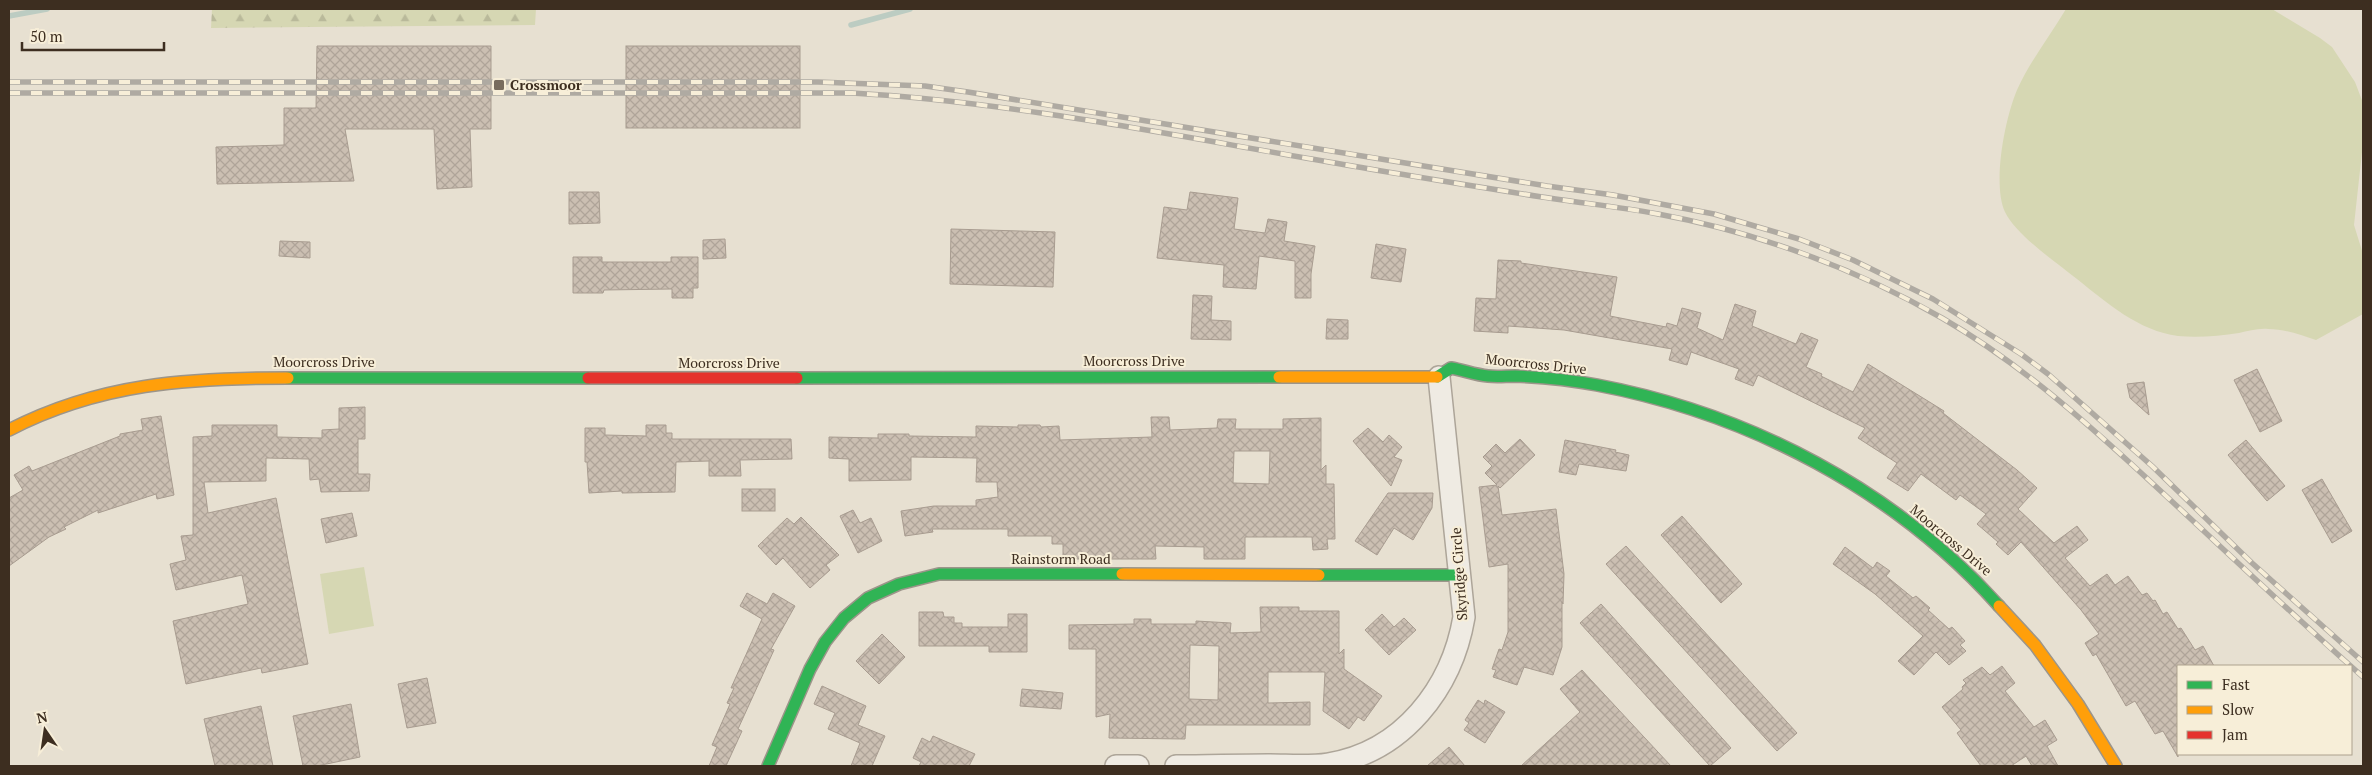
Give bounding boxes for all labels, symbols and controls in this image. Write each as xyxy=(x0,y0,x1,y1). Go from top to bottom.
scale bar xyxy=(22,20,165,52)
text: 50 m xyxy=(30,26,63,46)
place label: Crossmoor xyxy=(510,75,582,94)
marker: Crossmoor xyxy=(492,78,506,92)
street label: Moorcross Drive xyxy=(1485,349,1588,378)
street label: Moorcross Drive xyxy=(1083,351,1185,370)
street label: Moorcross Drive xyxy=(273,352,375,371)
street label: Moorcross Drive xyxy=(678,353,780,372)
street label: Moorcross Drive xyxy=(1906,500,1996,580)
street label: Skyridge Circle xyxy=(1446,527,1471,621)
street label: Rainstorm Road xyxy=(1011,549,1111,568)
legend xyxy=(2177,665,2352,755)
text: Fast xyxy=(2222,674,2250,694)
text: Slow xyxy=(2222,699,2255,719)
north arrow xyxy=(20,705,70,755)
text: N xyxy=(35,706,50,727)
text: Jam xyxy=(2222,724,2248,744)

